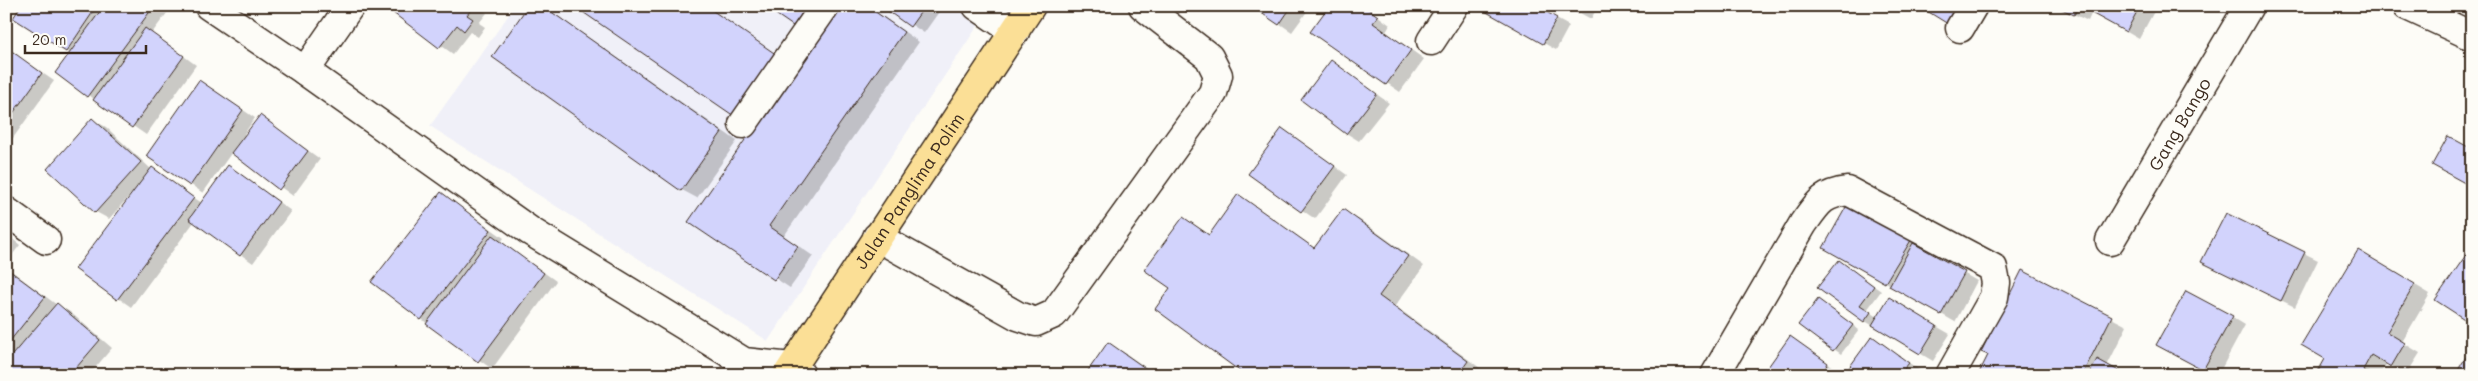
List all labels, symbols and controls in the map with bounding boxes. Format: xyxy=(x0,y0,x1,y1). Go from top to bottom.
scale bar xyxy=(25,22,146,54)
text: 20 m xyxy=(32,29,66,49)
street label: Gang Bango xyxy=(2142,73,2216,175)
street label: Jalan Panglima Polim xyxy=(848,108,969,273)

